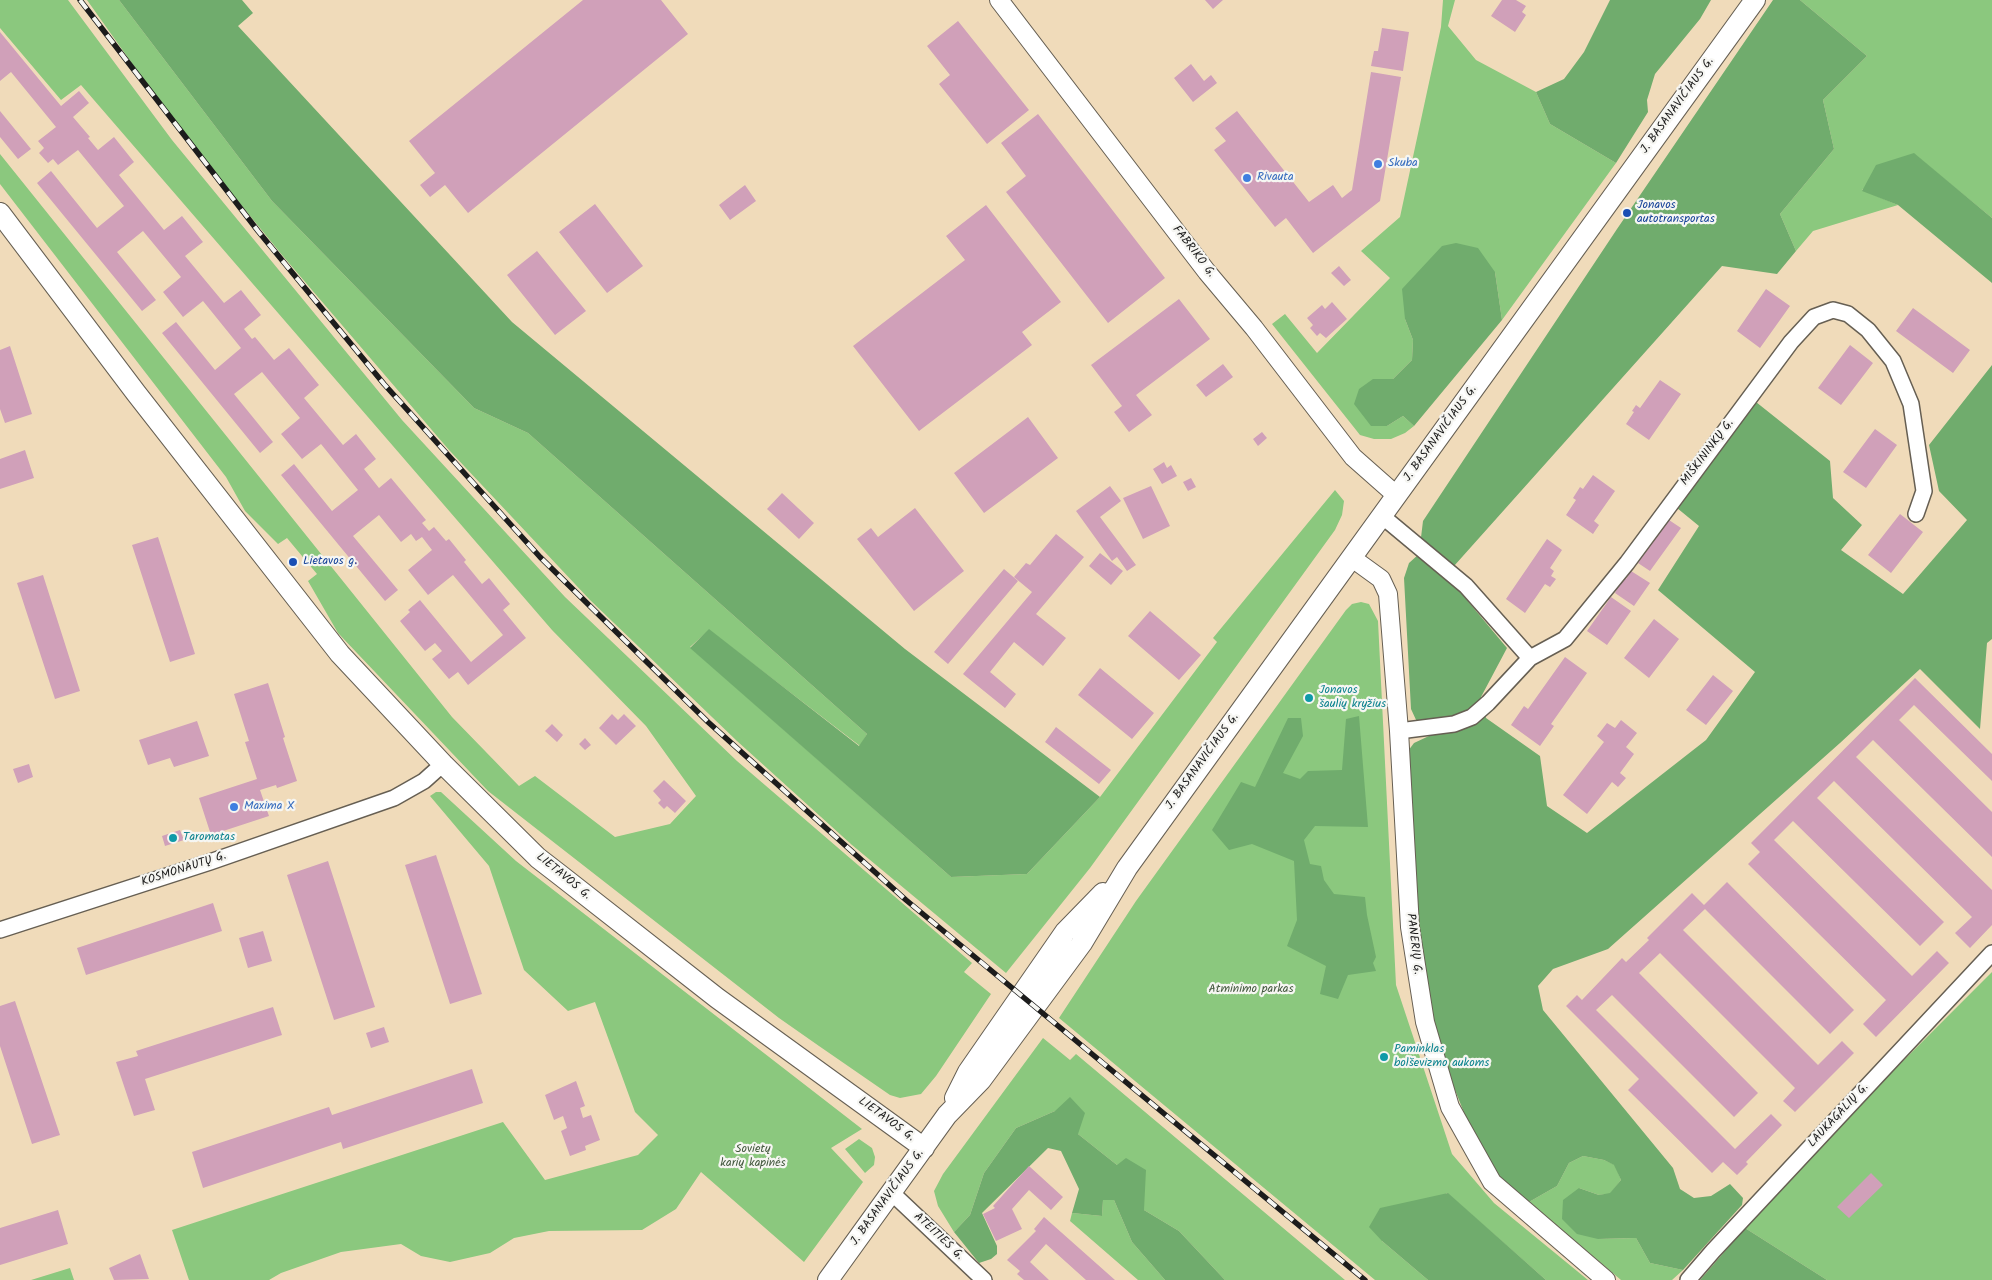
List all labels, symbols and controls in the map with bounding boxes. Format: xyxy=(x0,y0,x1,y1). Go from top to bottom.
street label: J. BASANAVIČIAUS G. xyxy=(1638,55,1718,157)
place label: Skuba xyxy=(1388,157,1418,171)
marker: Skuba xyxy=(1372,158,1384,170)
place label: Rivauta xyxy=(1257,171,1294,185)
marker: Rivauta xyxy=(1241,172,1253,184)
place label: Jonavos autotransportas xyxy=(1637,199,1715,227)
marker: Jonavos autotransportas xyxy=(1621,207,1633,219)
street label: FABRIKO G. xyxy=(1168,223,1218,281)
street label: J. BASANAVIČIAUS G. xyxy=(1401,383,1481,485)
street label: MIŠKININKŲ G. xyxy=(1678,417,1738,489)
place label: Lietavos g. xyxy=(303,555,357,569)
marker: Lietavos g. xyxy=(287,556,299,568)
place label: Jonavos šaulių kryžius xyxy=(1319,684,1386,712)
marker: Jonavos šaulių kryžius xyxy=(1303,692,1315,704)
street label: J. BASANAVIČIAUS G. xyxy=(1163,711,1243,813)
place label: Maxima X xyxy=(244,800,295,814)
marker: Maxima X xyxy=(228,801,240,813)
place label: Taromatas xyxy=(183,831,235,845)
marker: Taromatas xyxy=(167,832,179,844)
street label: KOSMONAUTŲ G. xyxy=(140,849,228,891)
street label: LIETAVOS G. xyxy=(533,851,593,903)
street label: PANERIŲ G. xyxy=(1402,913,1424,975)
park label: Atminimo parkas xyxy=(1208,983,1294,997)
place label: Paminklas bolševizmo aukoms xyxy=(1394,1043,1489,1071)
marker: Paminklas bolševizmo aukoms xyxy=(1378,1051,1390,1063)
street label: LAUKAGALIŲ G. xyxy=(1806,1081,1872,1151)
street label: LIETAVOS G. xyxy=(855,1095,917,1145)
park label: Sovietų karių kapinės xyxy=(720,1143,786,1171)
street label: J. BASANAVIČIAUS G. xyxy=(848,1147,928,1249)
street label: ATEITIES G. xyxy=(910,1210,966,1264)

